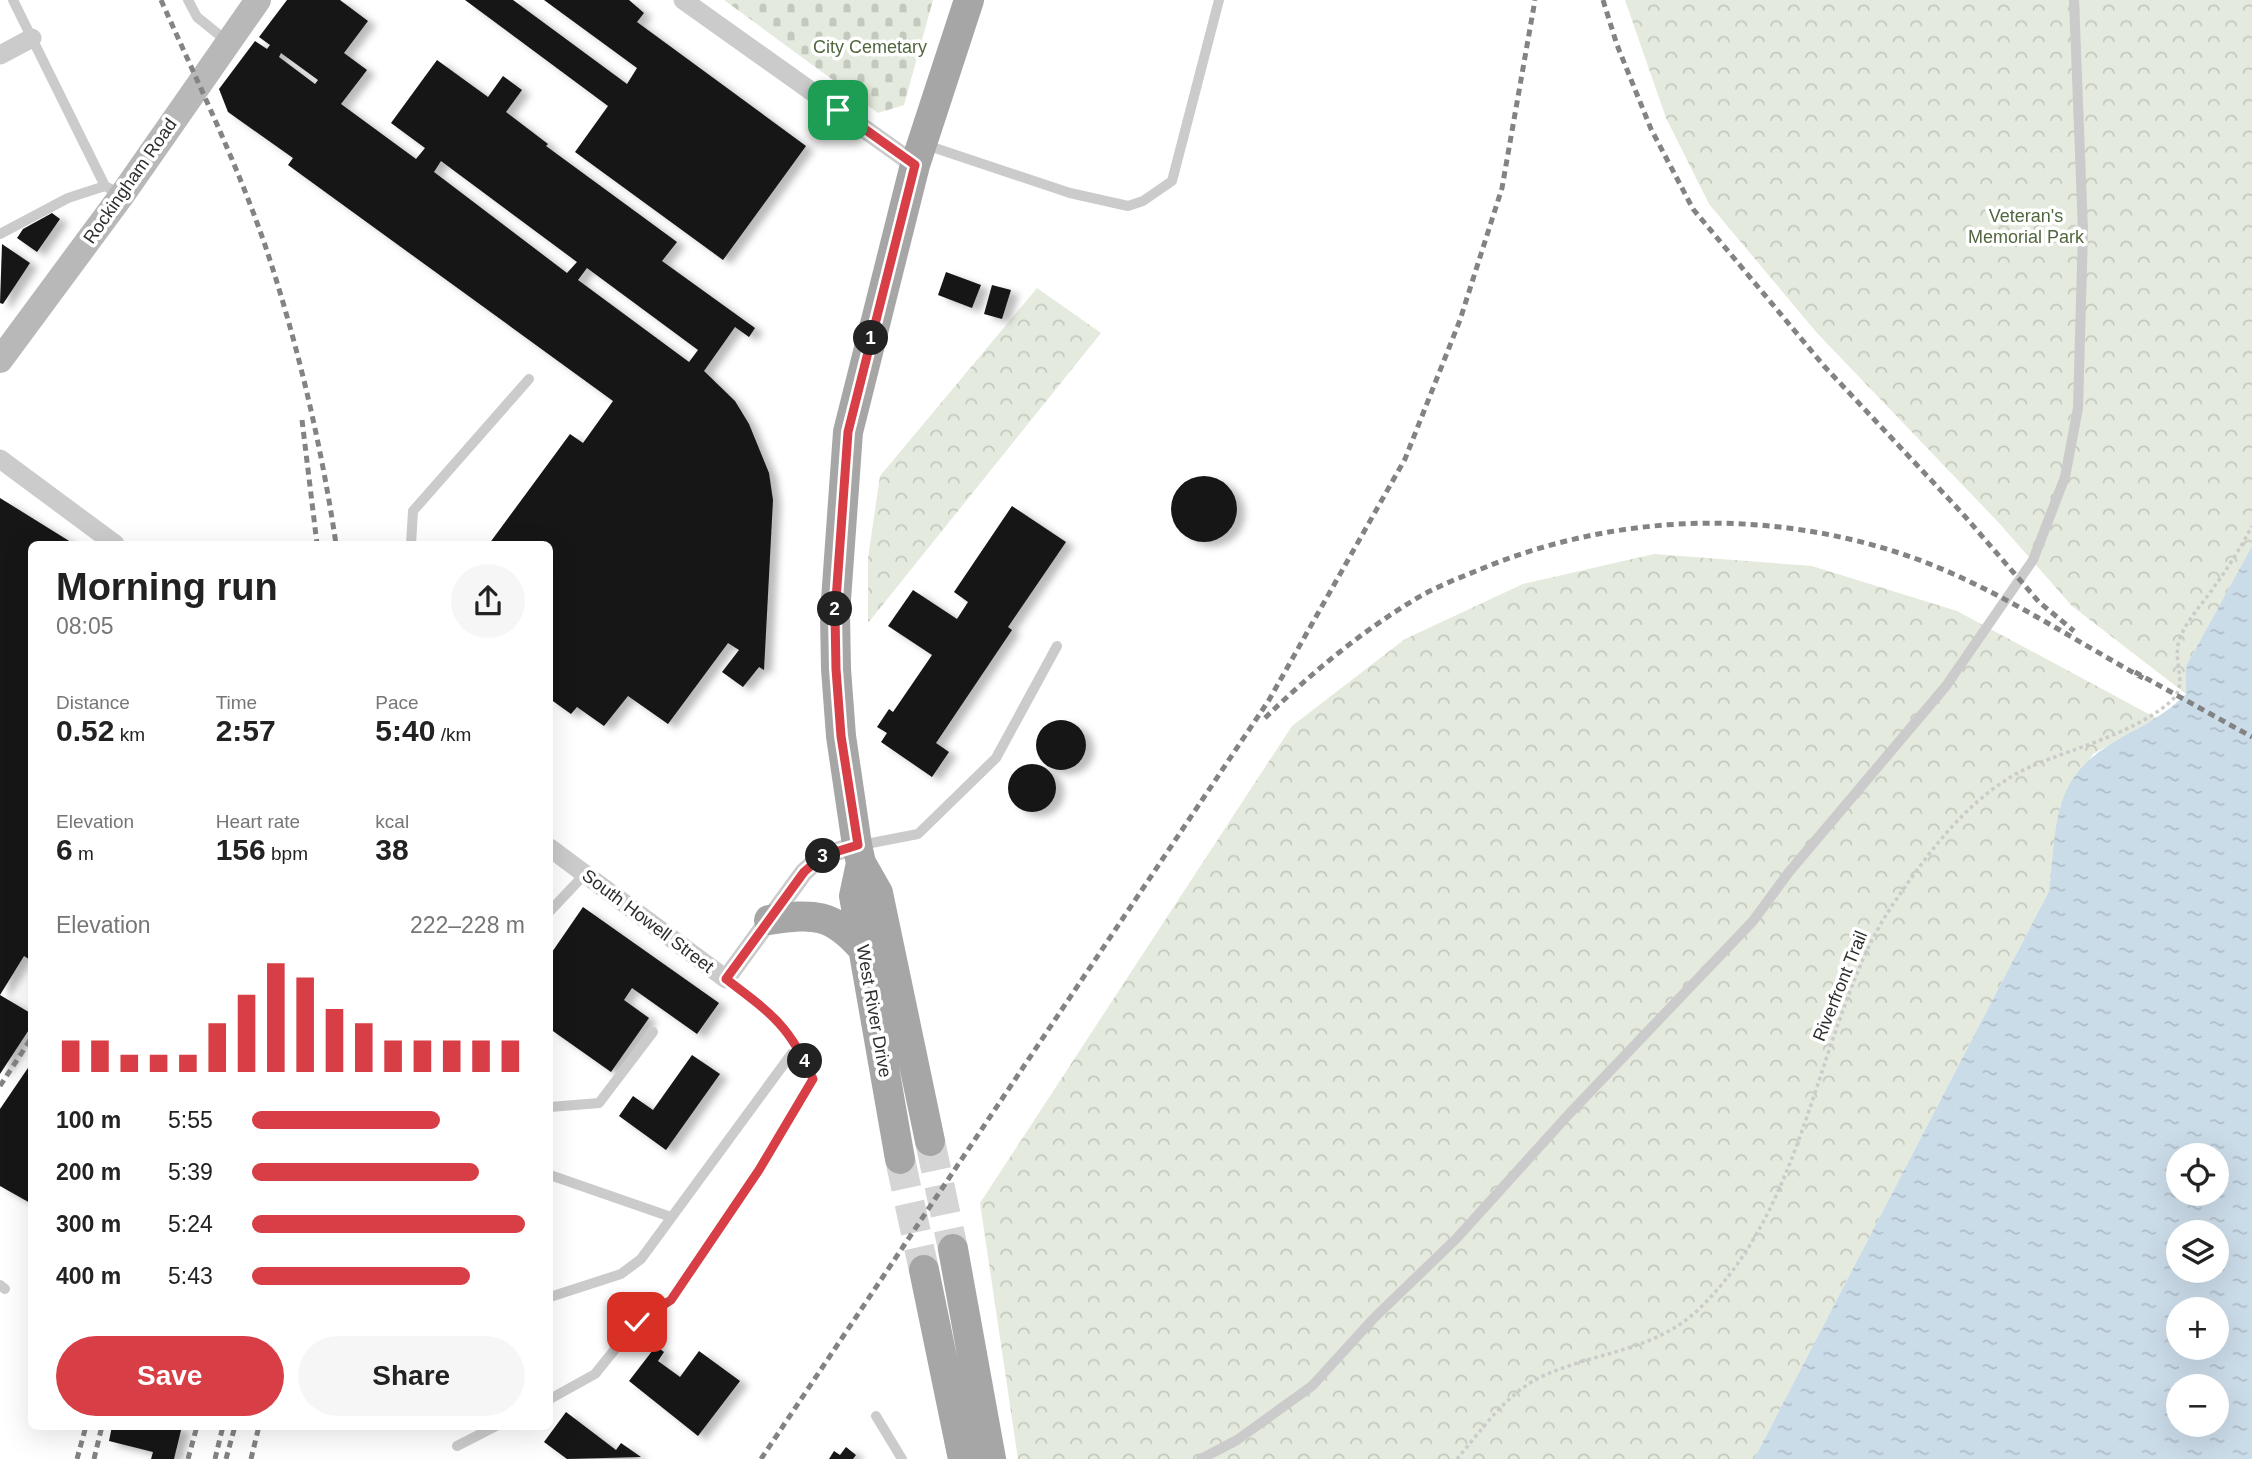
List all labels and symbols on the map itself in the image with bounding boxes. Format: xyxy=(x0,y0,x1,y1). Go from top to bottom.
park label: City Cemetary xyxy=(813,37,927,57)
pin xyxy=(808,80,868,140)
street label: Rockingham Road xyxy=(79,115,181,247)
park label: Veteran's Memorial Park xyxy=(1968,206,2085,247)
pin: 1 xyxy=(854,320,888,356)
pin: 2 xyxy=(818,592,852,626)
pin: 3 xyxy=(806,838,840,874)
street label: South Howell Street xyxy=(578,865,718,977)
street label: Riverfront Trail xyxy=(1809,928,1871,1044)
street label: West River Drive xyxy=(852,943,896,1079)
pin: 4 xyxy=(788,1044,822,1078)
pin xyxy=(607,1292,667,1352)

